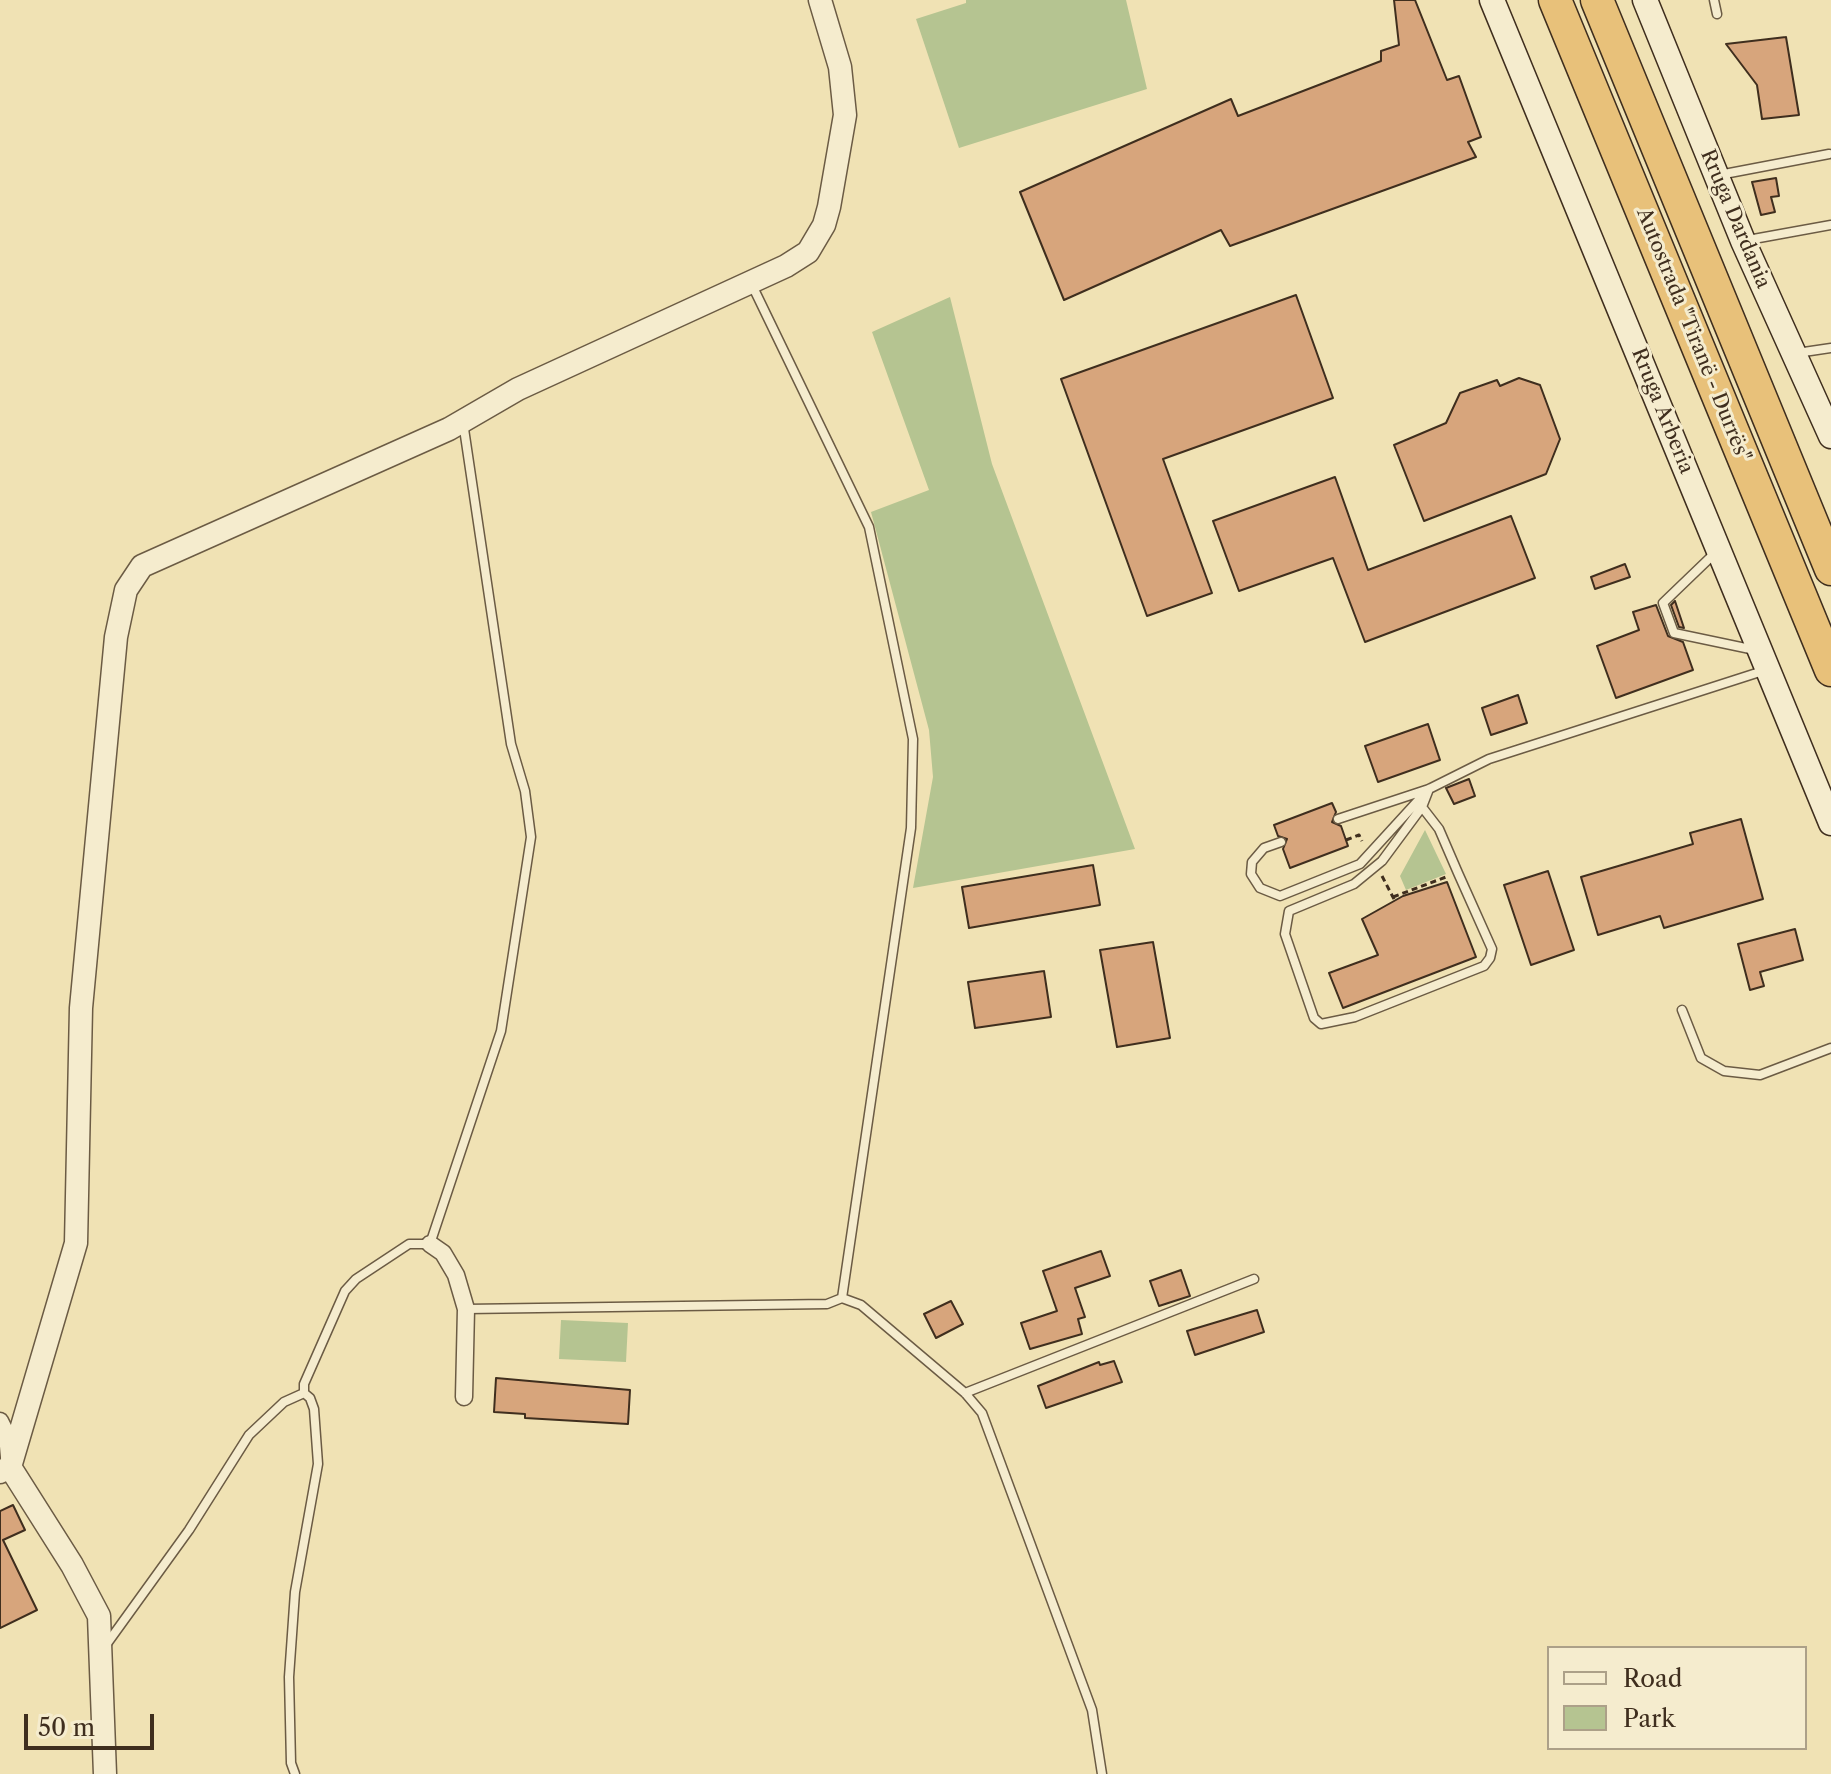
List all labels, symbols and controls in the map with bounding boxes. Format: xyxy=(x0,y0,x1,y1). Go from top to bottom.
street label: Rruga Dardania xyxy=(1695,146,1775,292)
street label: Autostrada "Tiranë - Durrës" xyxy=(1631,205,1755,465)
street label: Rruga Arberia xyxy=(1626,345,1698,477)
legend xyxy=(1547,1646,1807,1750)
text: Road xyxy=(1623,1664,1682,1693)
scale bar xyxy=(28,1698,158,1748)
text: Park xyxy=(1623,1704,1675,1733)
text: 50 m xyxy=(38,1713,95,1742)

